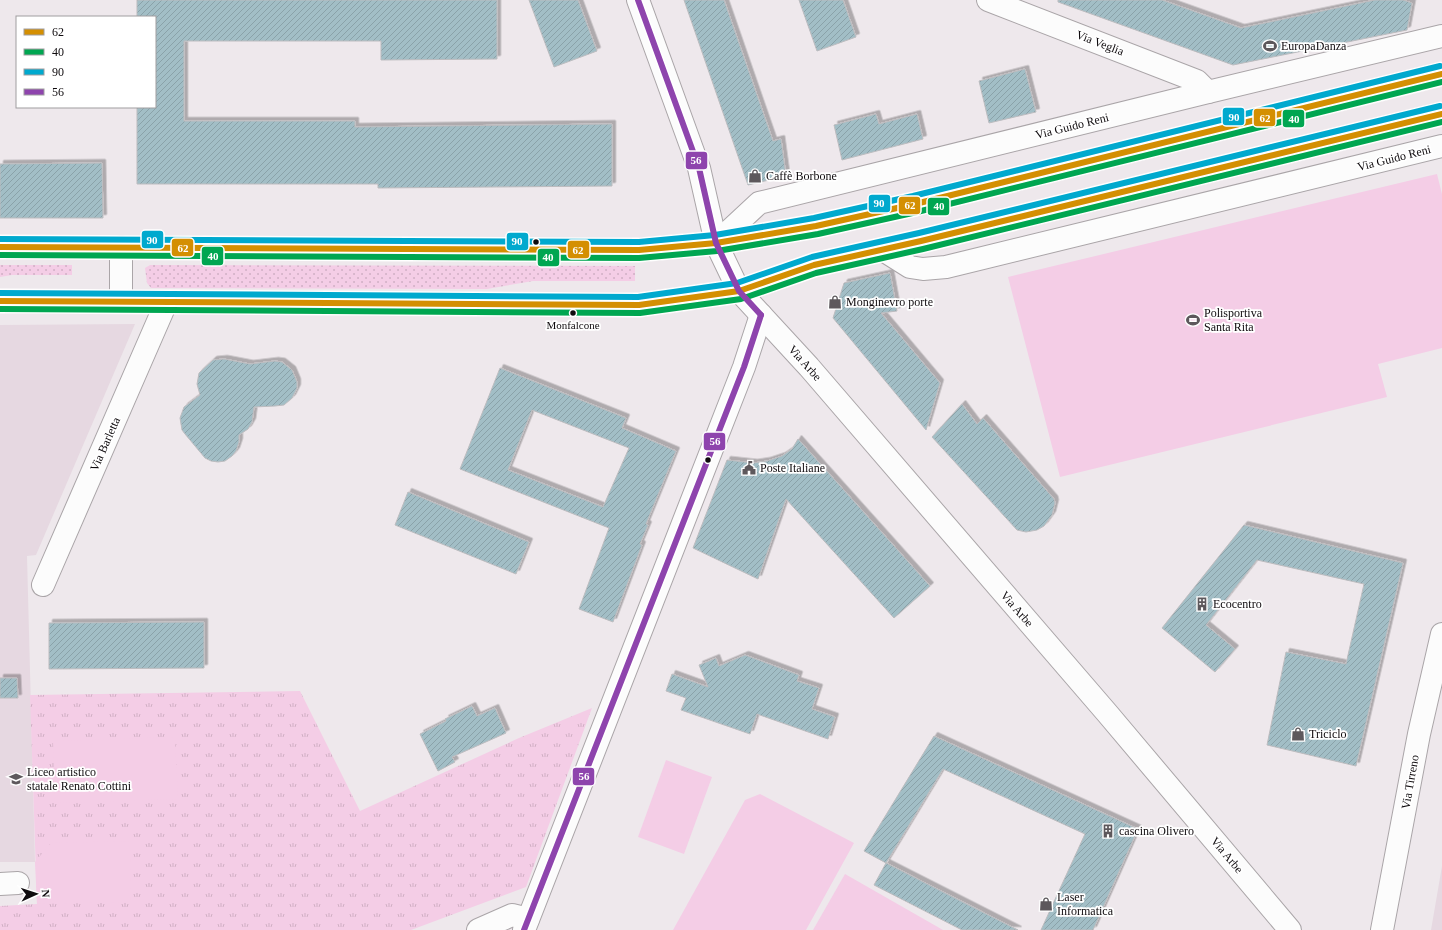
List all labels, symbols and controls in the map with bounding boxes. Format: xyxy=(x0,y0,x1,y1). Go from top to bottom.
legend xyxy=(16,16,156,108)
text: 62 xyxy=(52,25,64,39)
street label: Via Veglia xyxy=(1074,27,1126,59)
sports icon: EuropaDanza xyxy=(1262,38,1278,54)
place label: EuropaDanza xyxy=(1281,39,1347,53)
text: 40 xyxy=(52,45,64,59)
text: 90 xyxy=(52,65,64,79)
text: 56 xyxy=(52,85,64,99)
line badge: 90 xyxy=(1222,107,1245,126)
line badge: 62 xyxy=(1253,108,1276,127)
line badge: 40 xyxy=(1282,109,1305,128)
street label: Via Guido Reni xyxy=(1034,110,1111,142)
text: 90 xyxy=(1229,111,1240,123)
text: 62 xyxy=(1260,112,1271,124)
text: 40 xyxy=(1289,113,1300,125)
street label: Via Guido Reni xyxy=(1356,142,1433,174)
line badge: 56 xyxy=(685,151,708,170)
text: 56 xyxy=(691,154,702,166)
shop icon: Caffè Borbone xyxy=(747,168,763,184)
place label: Caffè Borbone xyxy=(766,169,837,183)
line badge: 90 xyxy=(868,194,891,213)
line badge: 62 xyxy=(898,196,921,215)
text: 90 xyxy=(874,197,885,209)
line badge: 40 xyxy=(927,197,950,216)
text: 62 xyxy=(905,199,916,211)
text: 40 xyxy=(934,200,945,212)
line badge: 90 xyxy=(141,230,164,249)
line badge: 90 xyxy=(506,232,529,251)
text: 90 xyxy=(147,234,158,246)
text: 90 xyxy=(512,235,523,247)
unlabelled marker xyxy=(531,237,541,247)
line badge: 62 xyxy=(171,238,194,257)
line badge: 62 xyxy=(567,240,590,259)
text: 62 xyxy=(178,242,189,254)
text: 62 xyxy=(573,244,584,256)
line badge: 40 xyxy=(201,246,224,266)
line badge: 40 xyxy=(537,248,560,267)
text: 40 xyxy=(208,250,219,262)
text: 40 xyxy=(543,251,554,263)
shop icon: Monginevro porte xyxy=(827,294,843,310)
place label: Monginevro porte xyxy=(846,295,933,309)
place label: Polisportiva Santa Rita xyxy=(1204,306,1263,334)
marker: Monfalcone xyxy=(568,308,578,318)
sports icon: Polisportiva Santa Rita xyxy=(1185,312,1201,328)
place label: Monfalcone xyxy=(546,319,600,331)
street label: Via Arbe xyxy=(785,342,825,384)
street label: Via Barletta xyxy=(87,414,123,473)
line badge: 56 xyxy=(703,432,726,451)
text: 56 xyxy=(710,435,721,447)
unlabelled marker xyxy=(703,455,713,465)
public building icon: Poste Italiane xyxy=(741,460,757,476)
place label: Poste Italiane xyxy=(760,461,825,475)
street label: Via Arbe xyxy=(998,588,1036,630)
building icon: Ecocentro xyxy=(1194,596,1210,612)
place label: Ecocentro xyxy=(1213,597,1262,611)
shop icon: Triciclo xyxy=(1290,726,1306,742)
place label: Triciclo xyxy=(1309,727,1347,741)
street label: Via Tirreno xyxy=(1398,754,1422,810)
place label: Liceo artistico statale Renato Cottini xyxy=(27,765,132,793)
line badge: 56 xyxy=(572,767,595,786)
text: 56 xyxy=(579,770,590,782)
school or university icon: Liceo artistico statale Renato Cottini xyxy=(8,771,24,787)
building icon: cascina Olivero xyxy=(1100,823,1116,839)
place label: cascina Olivero xyxy=(1119,824,1194,838)
street label: Via Arbe xyxy=(1208,834,1246,876)
north arrow xyxy=(16,874,56,914)
text: N xyxy=(40,889,52,898)
place label: Laser Informatica xyxy=(1057,890,1114,918)
shop icon: Laser Informatica xyxy=(1038,896,1054,912)

